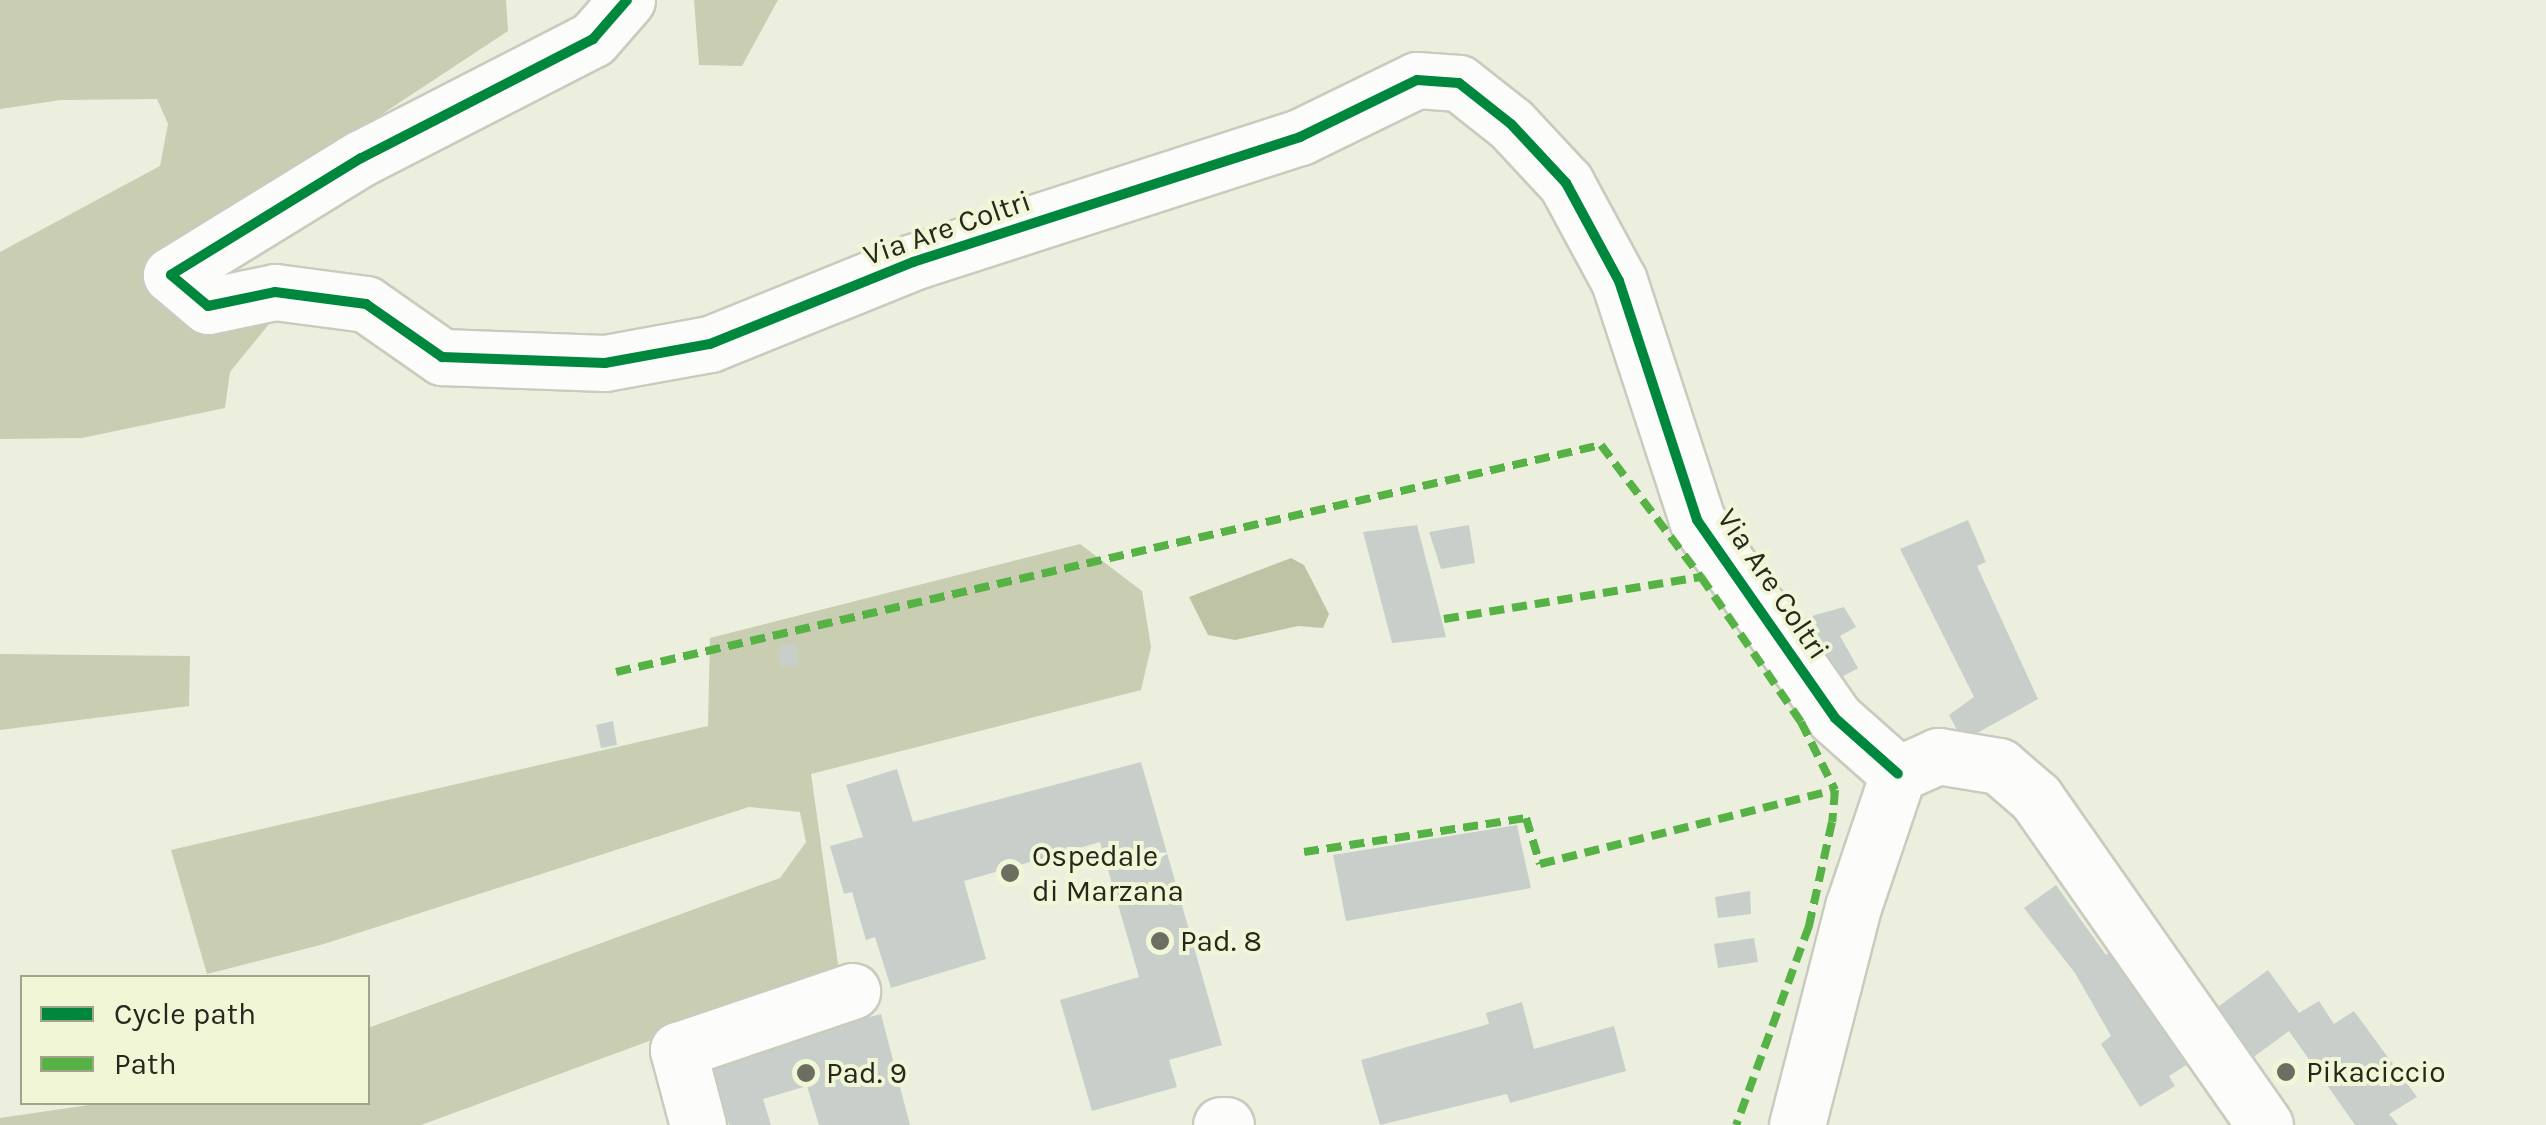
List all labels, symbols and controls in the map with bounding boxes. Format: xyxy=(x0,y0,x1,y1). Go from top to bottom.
street label: Via Are Coltri xyxy=(859,183,1035,273)
street label: Via Are Coltri xyxy=(1709,502,1837,666)
place label: Ospedale di Marzana xyxy=(1032,838,1184,908)
marker: Ospedale di Marzana xyxy=(997,860,1023,886)
place label: Pad. 8 xyxy=(1180,923,1262,959)
marker: Pad. 8 xyxy=(1149,930,1171,952)
legend xyxy=(20,975,370,1105)
text: Cycle path xyxy=(114,996,256,1032)
text: Path xyxy=(114,1046,177,1082)
place label: Pikaciccio xyxy=(2306,1054,2446,1090)
place label: Pad. 9 xyxy=(826,1055,907,1091)
marker: Pikaciccio xyxy=(2275,1061,2297,1083)
marker: Pad. 9 xyxy=(795,1062,817,1084)

